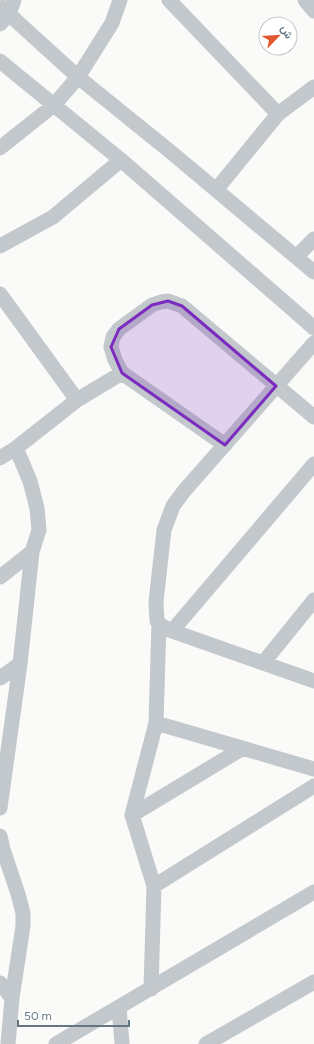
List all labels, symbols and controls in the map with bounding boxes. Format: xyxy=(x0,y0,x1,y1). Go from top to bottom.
north arrow xyxy=(258,16,298,56)
text: ش xyxy=(278,23,295,41)
scale bar xyxy=(18,1002,129,1028)
text: 50 m xyxy=(24,1009,52,1023)

